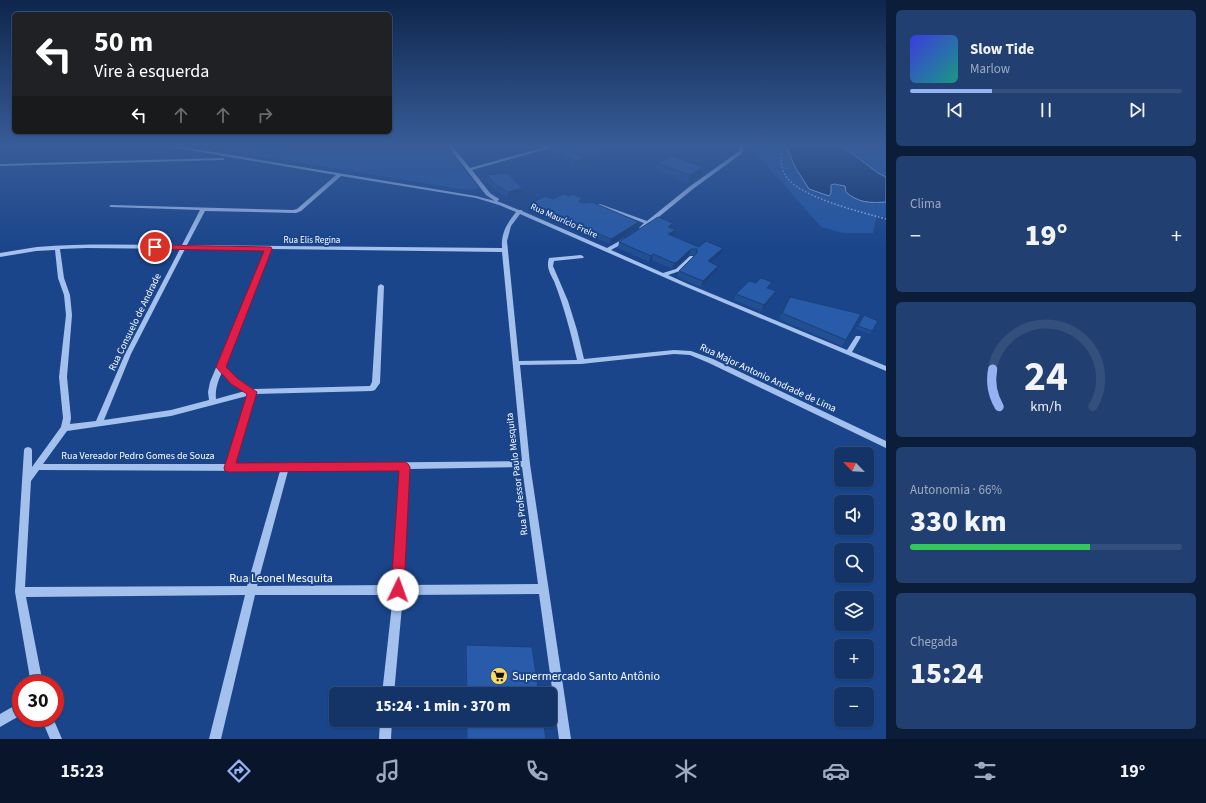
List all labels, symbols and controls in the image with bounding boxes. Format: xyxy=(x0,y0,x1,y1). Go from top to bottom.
text: 50 m xyxy=(94,22,153,62)
icon: left xyxy=(28,28,80,80)
text: Slow Tide xyxy=(970,39,1034,60)
text: Vire à esquerda xyxy=(94,59,209,84)
text: Marlow xyxy=(970,60,1010,78)
icon: previous xyxy=(944,99,966,121)
icon: pause xyxy=(1035,99,1057,121)
icon: next xyxy=(1126,99,1148,121)
icon: left xyxy=(128,104,150,126)
icon: ahead xyxy=(170,104,192,126)
icon: ahead xyxy=(212,104,234,126)
icon: right xyxy=(254,104,276,126)
text: Clima xyxy=(910,195,941,213)
street label: Rua Maurício Freire xyxy=(528,200,600,242)
text: 19° xyxy=(1024,214,1068,257)
text: − xyxy=(910,220,921,252)
text: + xyxy=(1171,220,1182,252)
pin xyxy=(138,230,172,264)
street label: Rua Elis Regina xyxy=(284,234,340,247)
icon: arrive xyxy=(144,236,166,258)
street label: Rua Consuelo de Andrade xyxy=(105,271,165,373)
street label: Rua Major Antonio Andrade de Lima xyxy=(697,340,839,416)
text: 24 xyxy=(1024,347,1068,407)
text: km/h xyxy=(1030,396,1062,417)
street label: Rua Professor Paulo Mesquita xyxy=(503,412,531,536)
north arrow xyxy=(834,447,874,487)
map controls xyxy=(834,447,874,727)
street label: Rua Vereador Pedro Gomes de Souza xyxy=(61,449,215,463)
text: Autonomia · 66% xyxy=(910,481,1002,499)
button: sound xyxy=(834,495,874,535)
text: 330 km xyxy=(910,500,1007,543)
button: search xyxy=(834,543,874,583)
position arrow xyxy=(377,569,419,611)
street label: Rua Leonel Mesquita xyxy=(229,570,333,587)
button: layers xyxy=(834,591,874,631)
text: Chegada xyxy=(910,633,957,651)
button: + xyxy=(834,639,874,679)
text: 15:24 xyxy=(910,652,983,695)
supermarket icon: Supermercado Santo Antônio xyxy=(489,666,509,686)
place label: Supermercado Santo Antônio xyxy=(512,668,660,685)
speed limit sign: 30 xyxy=(12,675,64,727)
button: − xyxy=(834,687,874,727)
text: 15:24 · 1 min · 370 m xyxy=(376,696,510,717)
icon: directions xyxy=(225,757,253,785)
icon: music xyxy=(374,757,402,785)
icon: phone xyxy=(523,757,551,785)
icon: climate xyxy=(672,757,700,785)
icon: car xyxy=(822,757,850,785)
icon: filters xyxy=(971,757,999,785)
text: 15:23 xyxy=(61,759,104,784)
text: 19° xyxy=(1120,759,1145,784)

